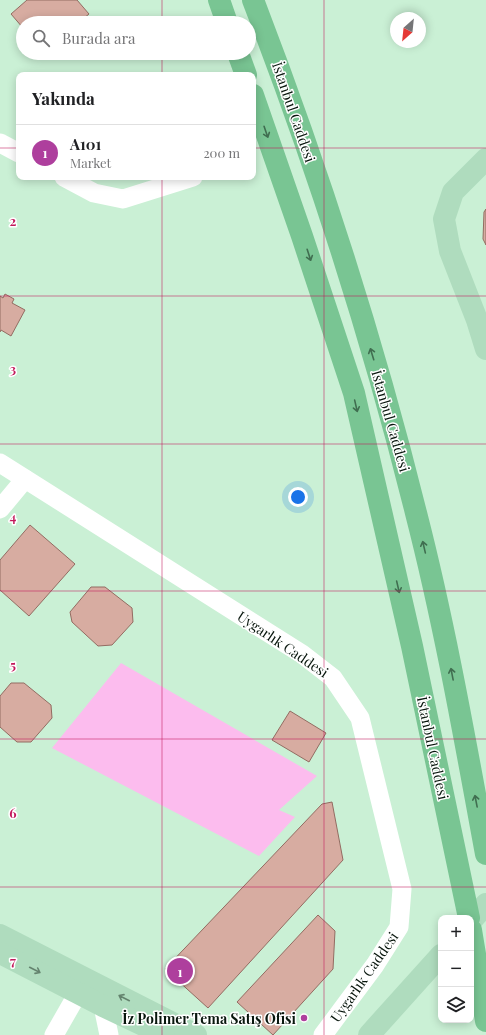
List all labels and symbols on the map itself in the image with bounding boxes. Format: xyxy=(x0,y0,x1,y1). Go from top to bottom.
north arrow xyxy=(390,12,426,48)
street label: İstanbul Caddesi xyxy=(268,59,320,165)
one-way arrow xyxy=(263,126,270,139)
text: 2 xyxy=(10,212,17,229)
one-way arrow xyxy=(305,249,313,261)
one-way arrow xyxy=(368,347,375,360)
text: 3 xyxy=(10,360,16,377)
street label: İstanbul Caddesi xyxy=(367,368,415,474)
one-way arrow xyxy=(353,399,361,412)
your location xyxy=(288,487,308,507)
text: 4 xyxy=(10,508,17,525)
one-way arrow xyxy=(420,541,428,554)
one-way arrow xyxy=(395,580,403,593)
street label: Uygarlık Caddesi xyxy=(234,606,332,682)
text: 5 xyxy=(10,656,16,673)
one-way arrow xyxy=(448,668,456,681)
street label: İstanbul Caddesi xyxy=(413,695,453,801)
one-way arrow xyxy=(472,795,480,808)
text: 6 xyxy=(9,804,17,821)
street label: Uygarlık Caddesi xyxy=(326,928,402,1026)
text: 7 xyxy=(10,952,16,969)
pin: 1 xyxy=(167,956,193,986)
one-way arrow xyxy=(28,967,40,975)
one-way arrow xyxy=(118,994,130,1001)
place label: İz Polimer Tema Satış Ofisi xyxy=(122,1009,297,1028)
marker: İz Polimer Tema Satış Ofisi xyxy=(299,1013,309,1023)

